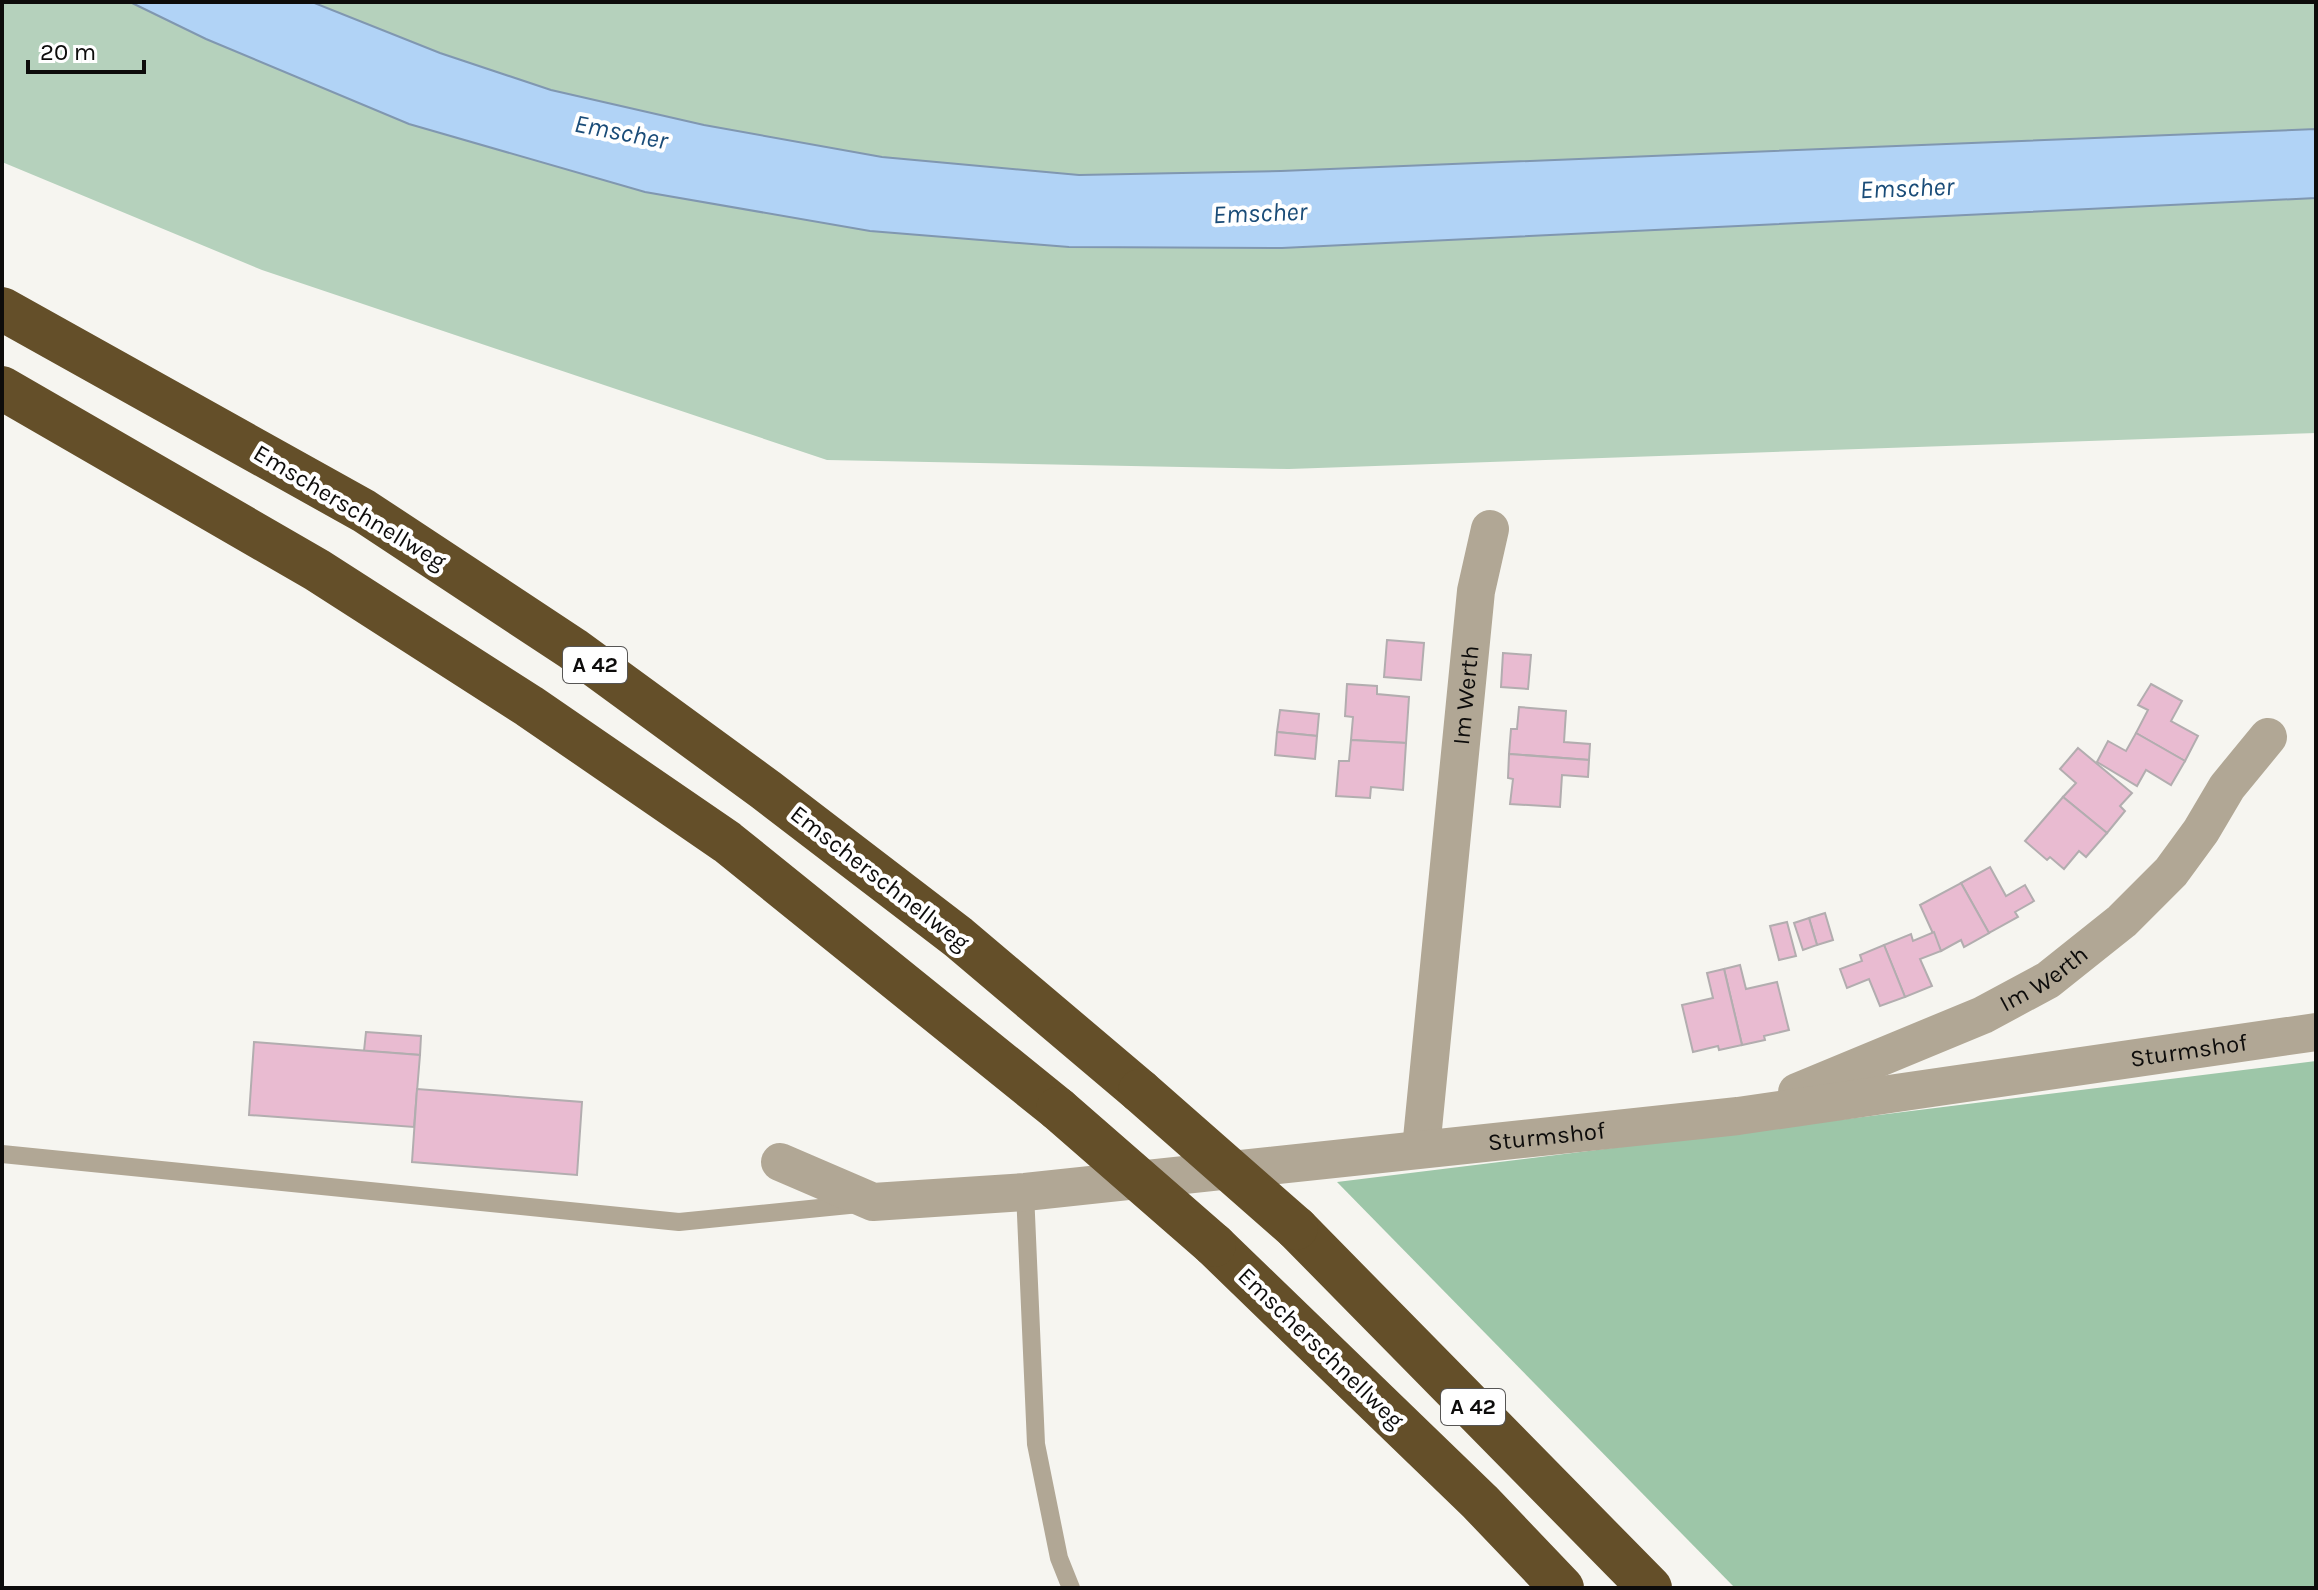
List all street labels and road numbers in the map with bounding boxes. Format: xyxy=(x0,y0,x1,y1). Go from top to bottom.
street label: Emscherschnellweg xyxy=(249,438,452,576)
street label: Im Werth xyxy=(1447,644,1485,746)
road number: A 42 xyxy=(563,647,627,683)
street label: Emscherschnellweg xyxy=(785,799,975,957)
street label: Im Werth xyxy=(1995,940,2093,1018)
street label: Sturmshof xyxy=(2128,1028,2250,1073)
street label: Sturmshof xyxy=(1486,1116,1607,1157)
street label: Emscherschnellweg xyxy=(1232,1262,1410,1435)
road number: A 42 xyxy=(1441,1389,1505,1425)

